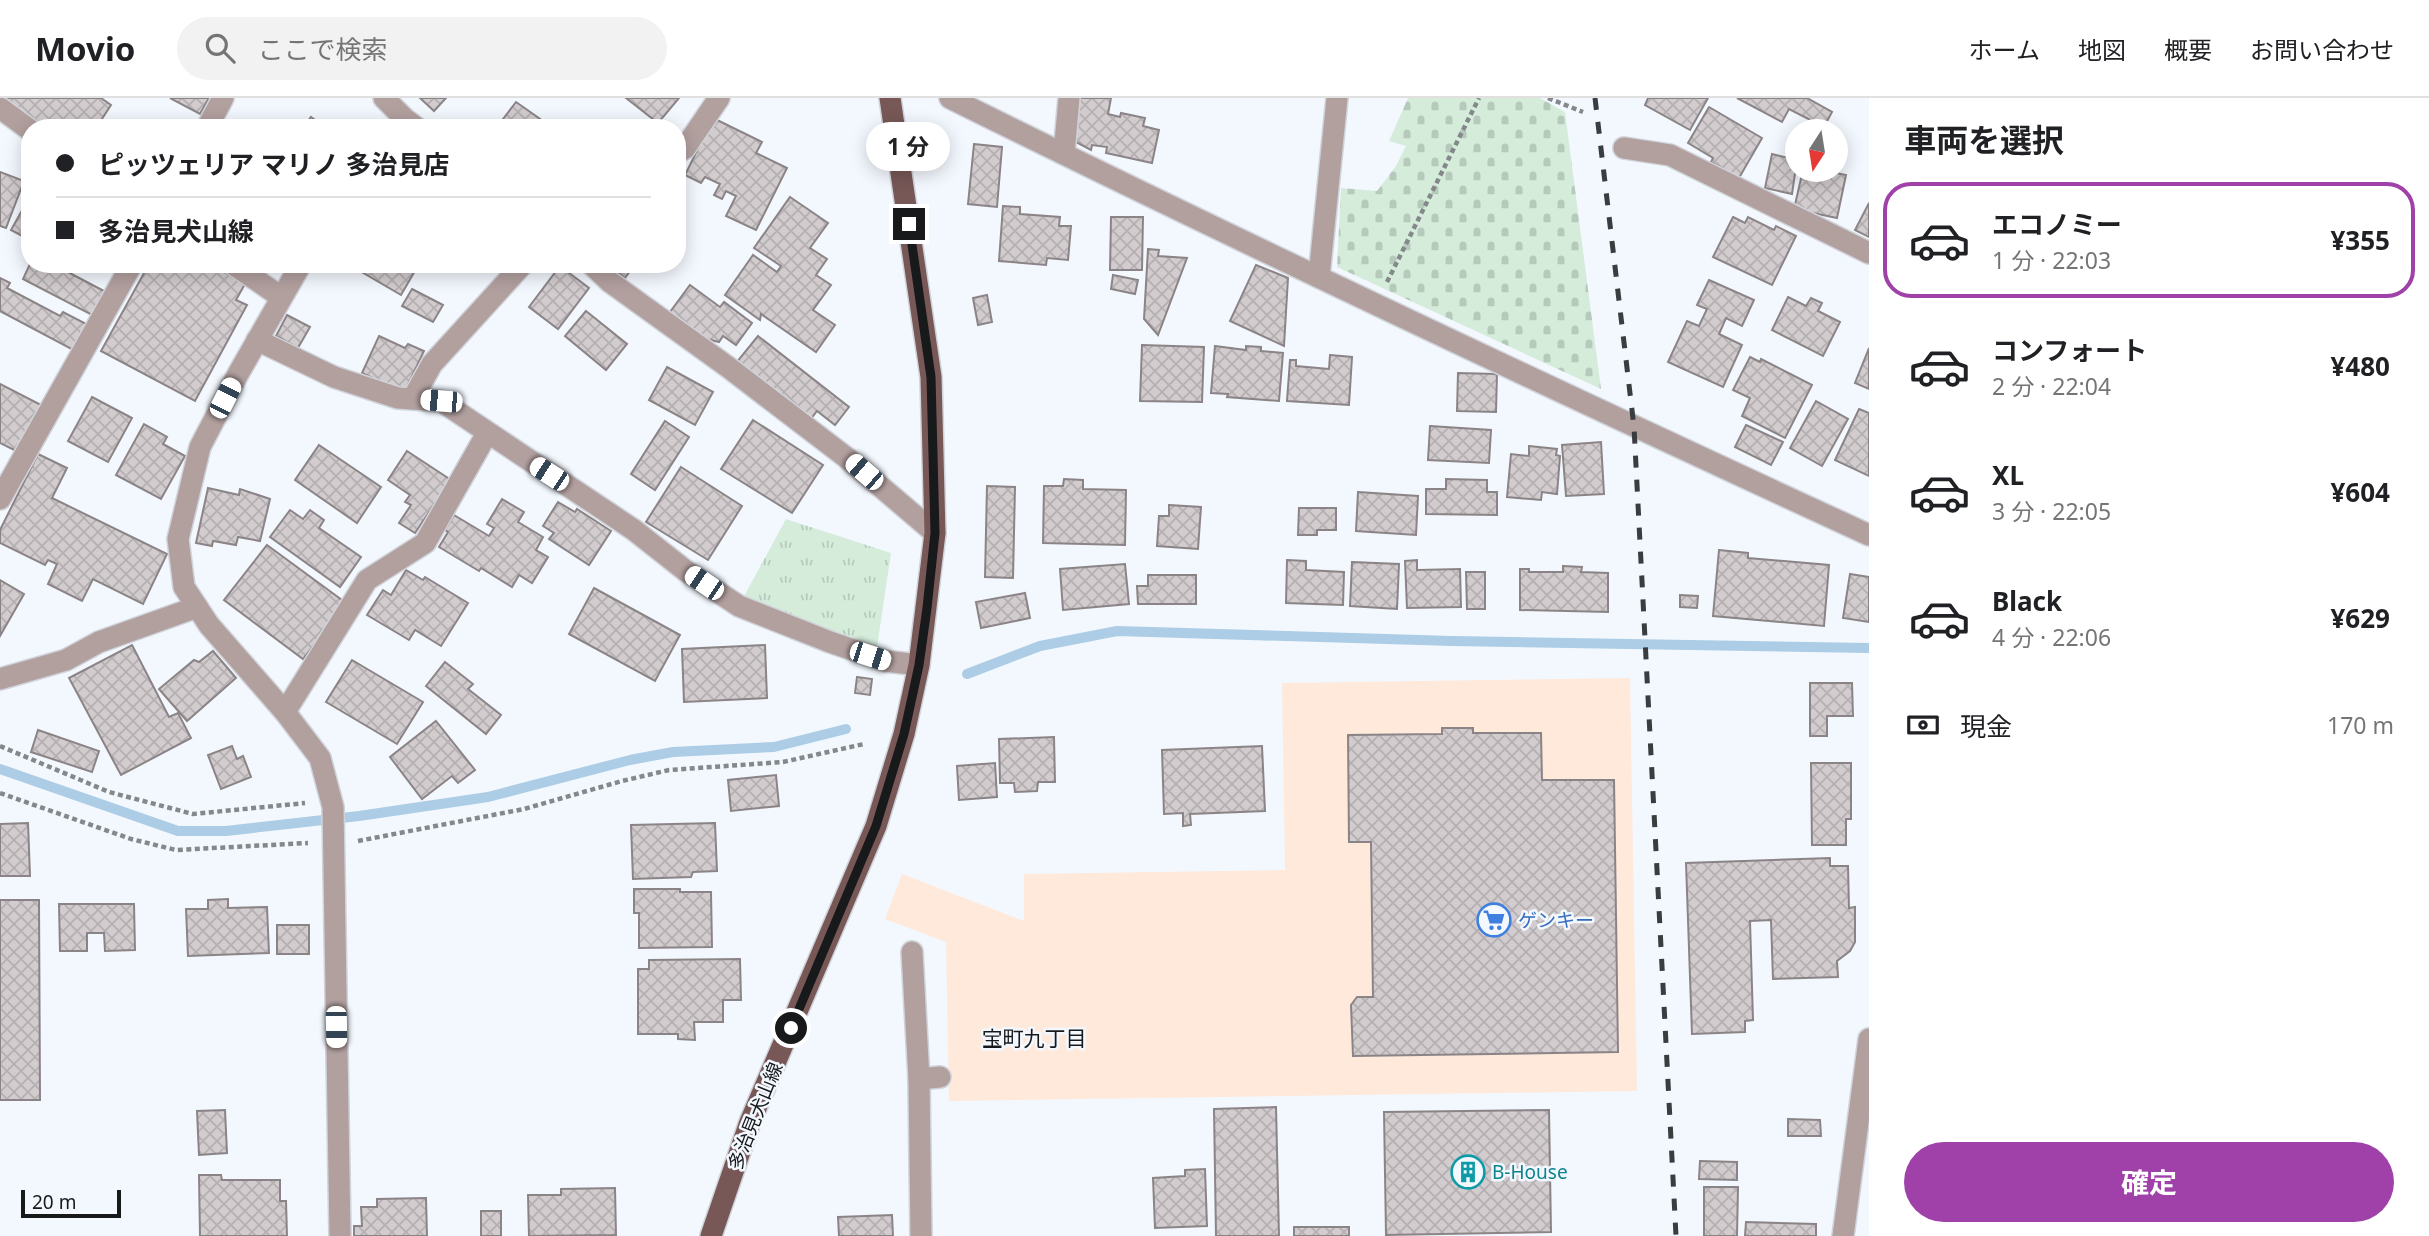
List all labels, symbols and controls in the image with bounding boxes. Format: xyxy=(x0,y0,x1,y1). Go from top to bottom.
search box xyxy=(177,17,667,80)
text: Movio xyxy=(35,26,135,71)
icon: search xyxy=(201,29,239,67)
text: ここで検索 xyxy=(257,31,387,67)
text: ホーム xyxy=(1969,33,2040,66)
text: 地図 xyxy=(2078,33,2126,66)
text: 概要 xyxy=(2164,33,2212,66)
text: お問い合わせ xyxy=(2250,33,2394,66)
text: 車両を選択 xyxy=(1904,118,2064,161)
north arrow xyxy=(1785,119,1848,182)
map controls xyxy=(1785,119,1848,182)
callout: 1 分 xyxy=(867,122,951,172)
text: 1 分 xyxy=(887,130,929,162)
text: ピッツェリア マリノ 多治見店 xyxy=(98,146,450,182)
text: エコノミー xyxy=(1992,206,2122,242)
route end xyxy=(893,208,925,240)
icon: car xyxy=(1908,209,1971,272)
text: 多治見犬山線 xyxy=(98,213,254,249)
text: ¥355 xyxy=(2331,222,2390,258)
text: 1 分 · 22:03 xyxy=(1992,244,2111,276)
text: コンフォート xyxy=(1992,332,2147,368)
icon: car xyxy=(1908,335,1971,398)
text: ¥480 xyxy=(2331,348,2390,384)
text: 2 分 · 22:04 xyxy=(1992,370,2111,402)
car xyxy=(207,375,244,421)
car xyxy=(420,389,463,413)
car xyxy=(842,450,887,494)
car xyxy=(526,454,573,494)
text: XL xyxy=(1992,457,2024,493)
icon: car xyxy=(1908,461,1971,524)
text: ¥604 xyxy=(2331,474,2390,510)
text: 3 分 · 22:05 xyxy=(1992,495,2111,527)
car xyxy=(681,563,728,603)
text: Black xyxy=(1992,583,2062,619)
icon: car xyxy=(1908,587,1971,650)
text: ¥629 xyxy=(2331,600,2390,636)
text: 4 分 · 22:06 xyxy=(1992,621,2111,653)
car xyxy=(847,640,894,672)
icon: cash xyxy=(1904,706,1942,744)
text: 現金 xyxy=(1960,708,2012,744)
text: 170 m xyxy=(2327,709,2394,741)
supermarket icon: ゲンキー xyxy=(1475,901,1513,939)
place label: ゲンキー xyxy=(1518,907,1594,933)
car xyxy=(326,1006,347,1048)
route start xyxy=(775,1012,807,1044)
district label: 宝町九丁目 xyxy=(982,1024,1087,1052)
street label: 多治見犬山線 xyxy=(722,1058,788,1174)
button: 確定 xyxy=(1904,1142,2394,1222)
building icon: B-House xyxy=(1449,1153,1487,1191)
place label: B-House xyxy=(1492,1159,1568,1185)
scale bar xyxy=(21,1187,121,1219)
text: 20 m xyxy=(32,1189,76,1215)

